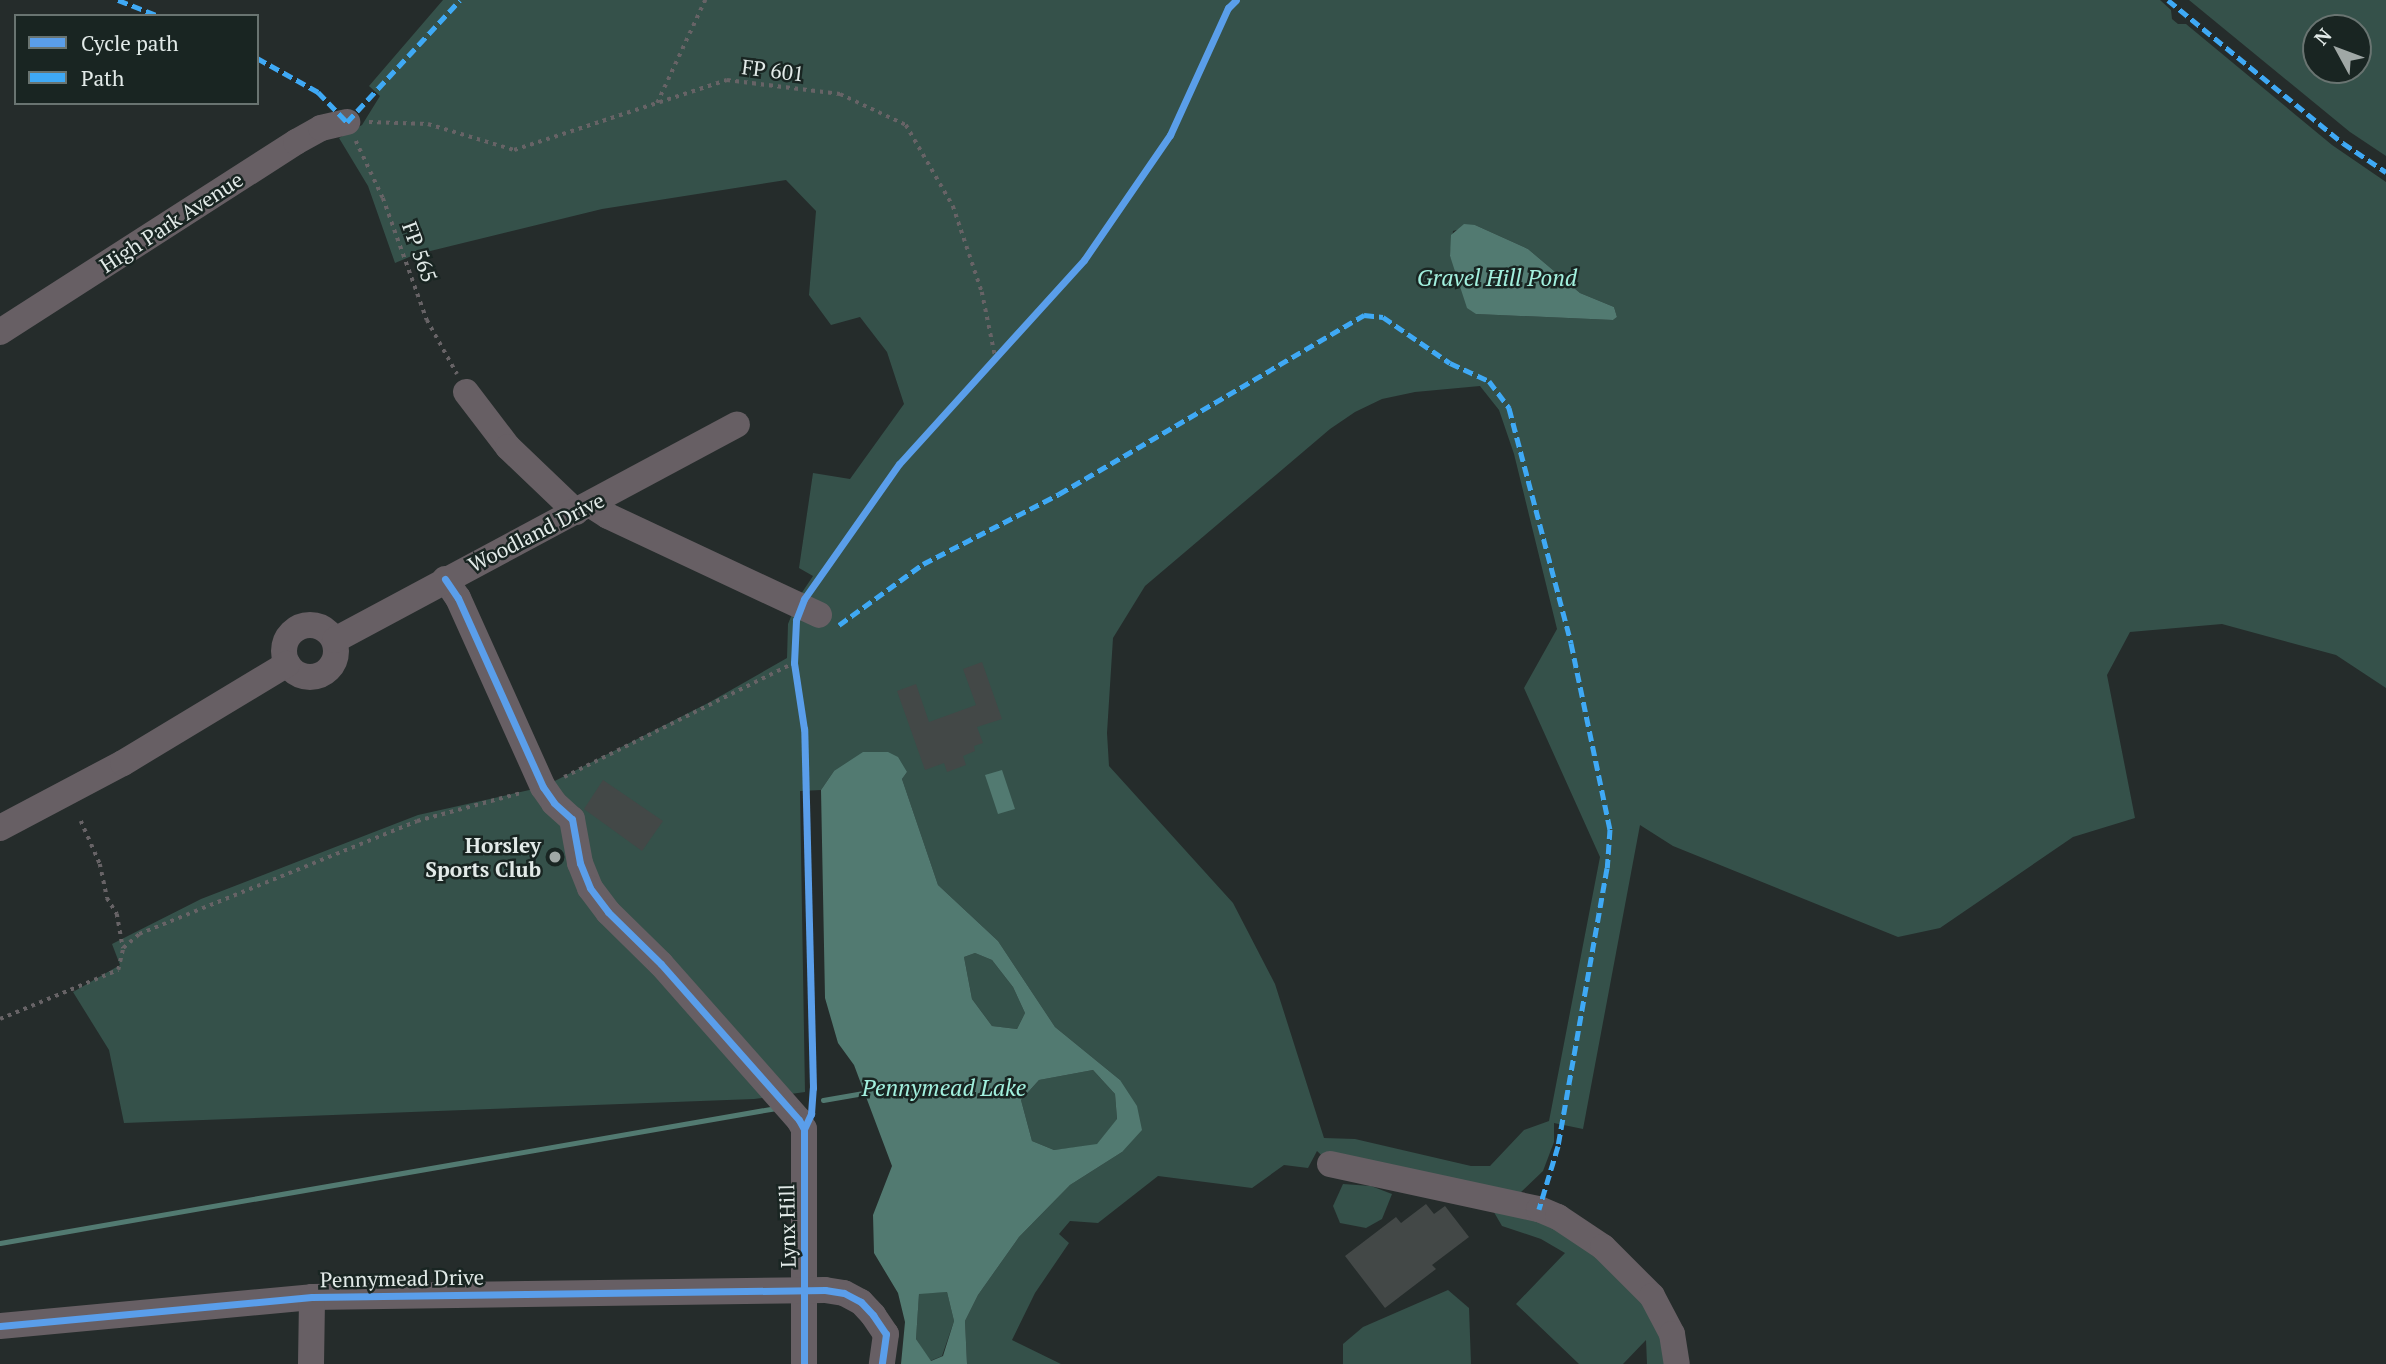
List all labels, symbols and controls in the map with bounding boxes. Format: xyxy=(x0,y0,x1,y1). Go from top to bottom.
legend xyxy=(14,14,259,105)
north arrow xyxy=(2302,14,2372,84)
text: N xyxy=(2308,23,2336,50)
text: Cycle path xyxy=(81,29,179,57)
street label: FP 601 xyxy=(740,54,806,86)
text: Path xyxy=(81,64,124,92)
street label: High Park Avenue xyxy=(95,166,247,278)
street label: FP 565 xyxy=(397,218,443,286)
water label: Gravel Hill Pond xyxy=(1417,264,1577,292)
street label: Woodland Drive xyxy=(464,487,608,577)
place label: Horsley Sports Club xyxy=(425,832,541,882)
marker: Horsley Sports Club xyxy=(547,849,563,865)
water label: Pennymead Lake xyxy=(862,1074,1026,1102)
street label: Lynx Hill xyxy=(774,1184,800,1268)
street label: Pennymead Drive xyxy=(320,1264,484,1292)

